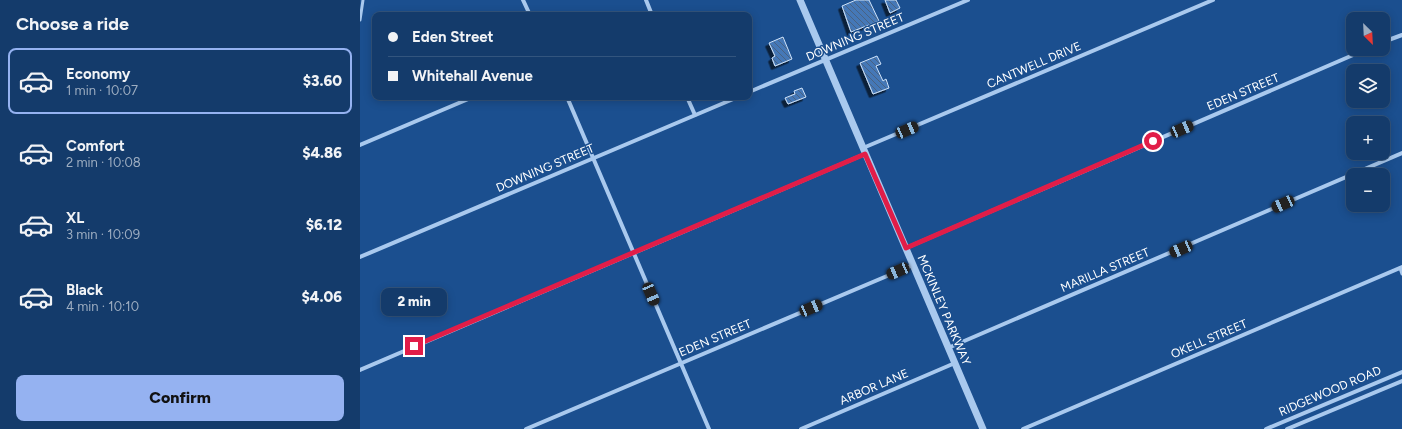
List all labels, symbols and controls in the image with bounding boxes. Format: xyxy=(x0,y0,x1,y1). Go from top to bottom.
street label: DOWNING STREET xyxy=(804,10,907,64)
north arrow xyxy=(1346,12,1390,56)
map controls xyxy=(1346,12,1390,212)
text: Choose a ride xyxy=(16,13,129,35)
text: Eden Street xyxy=(412,28,494,46)
street label: CANTWELL DRIVE xyxy=(985,39,1083,91)
icon: car xyxy=(18,63,54,99)
button: layers xyxy=(1346,64,1390,108)
text: Economy xyxy=(66,65,131,83)
text: Whitehall Avenue xyxy=(412,67,533,85)
street label: EDEN STREET xyxy=(1205,70,1282,113)
text: $3.60 xyxy=(303,72,342,90)
text: 1 min · 10:07 xyxy=(66,83,138,98)
button: + xyxy=(1346,116,1390,160)
car xyxy=(1169,119,1195,139)
car xyxy=(894,120,920,140)
route start xyxy=(1144,132,1162,150)
icon: car xyxy=(18,135,54,171)
text: Comfort xyxy=(66,137,125,155)
street label: DOWNING STREET xyxy=(494,141,597,195)
text: $4.86 xyxy=(302,144,342,162)
text: 2 min · 10:08 xyxy=(66,155,141,170)
button: − xyxy=(1346,168,1390,212)
car xyxy=(1270,194,1296,214)
icon: car xyxy=(18,207,54,243)
text: XL xyxy=(66,209,84,227)
text: $6.12 xyxy=(306,216,342,234)
text: 3 min · 10:09 xyxy=(66,227,140,242)
car xyxy=(1168,239,1194,259)
street label: MARILLA STREET xyxy=(1059,245,1152,295)
street label: MCKINLEY PARKWAY xyxy=(914,253,974,368)
car xyxy=(885,261,911,281)
icon: car xyxy=(18,279,54,315)
text: Black xyxy=(66,281,103,299)
car xyxy=(641,281,661,307)
text: $4.06 xyxy=(302,288,342,306)
callout: 2 min xyxy=(381,288,447,316)
text: 2 min xyxy=(397,294,431,309)
car xyxy=(798,298,824,318)
text: 4 min · 10:10 xyxy=(66,299,139,314)
street label: EDEN STREET xyxy=(677,316,754,359)
street label: OKELL STREET xyxy=(1169,316,1250,361)
route end xyxy=(405,337,423,355)
street label: RIDGEWOOD ROAD xyxy=(1277,363,1383,419)
street label: ARBOR LANE xyxy=(837,366,911,408)
button: Confirm xyxy=(16,375,344,421)

